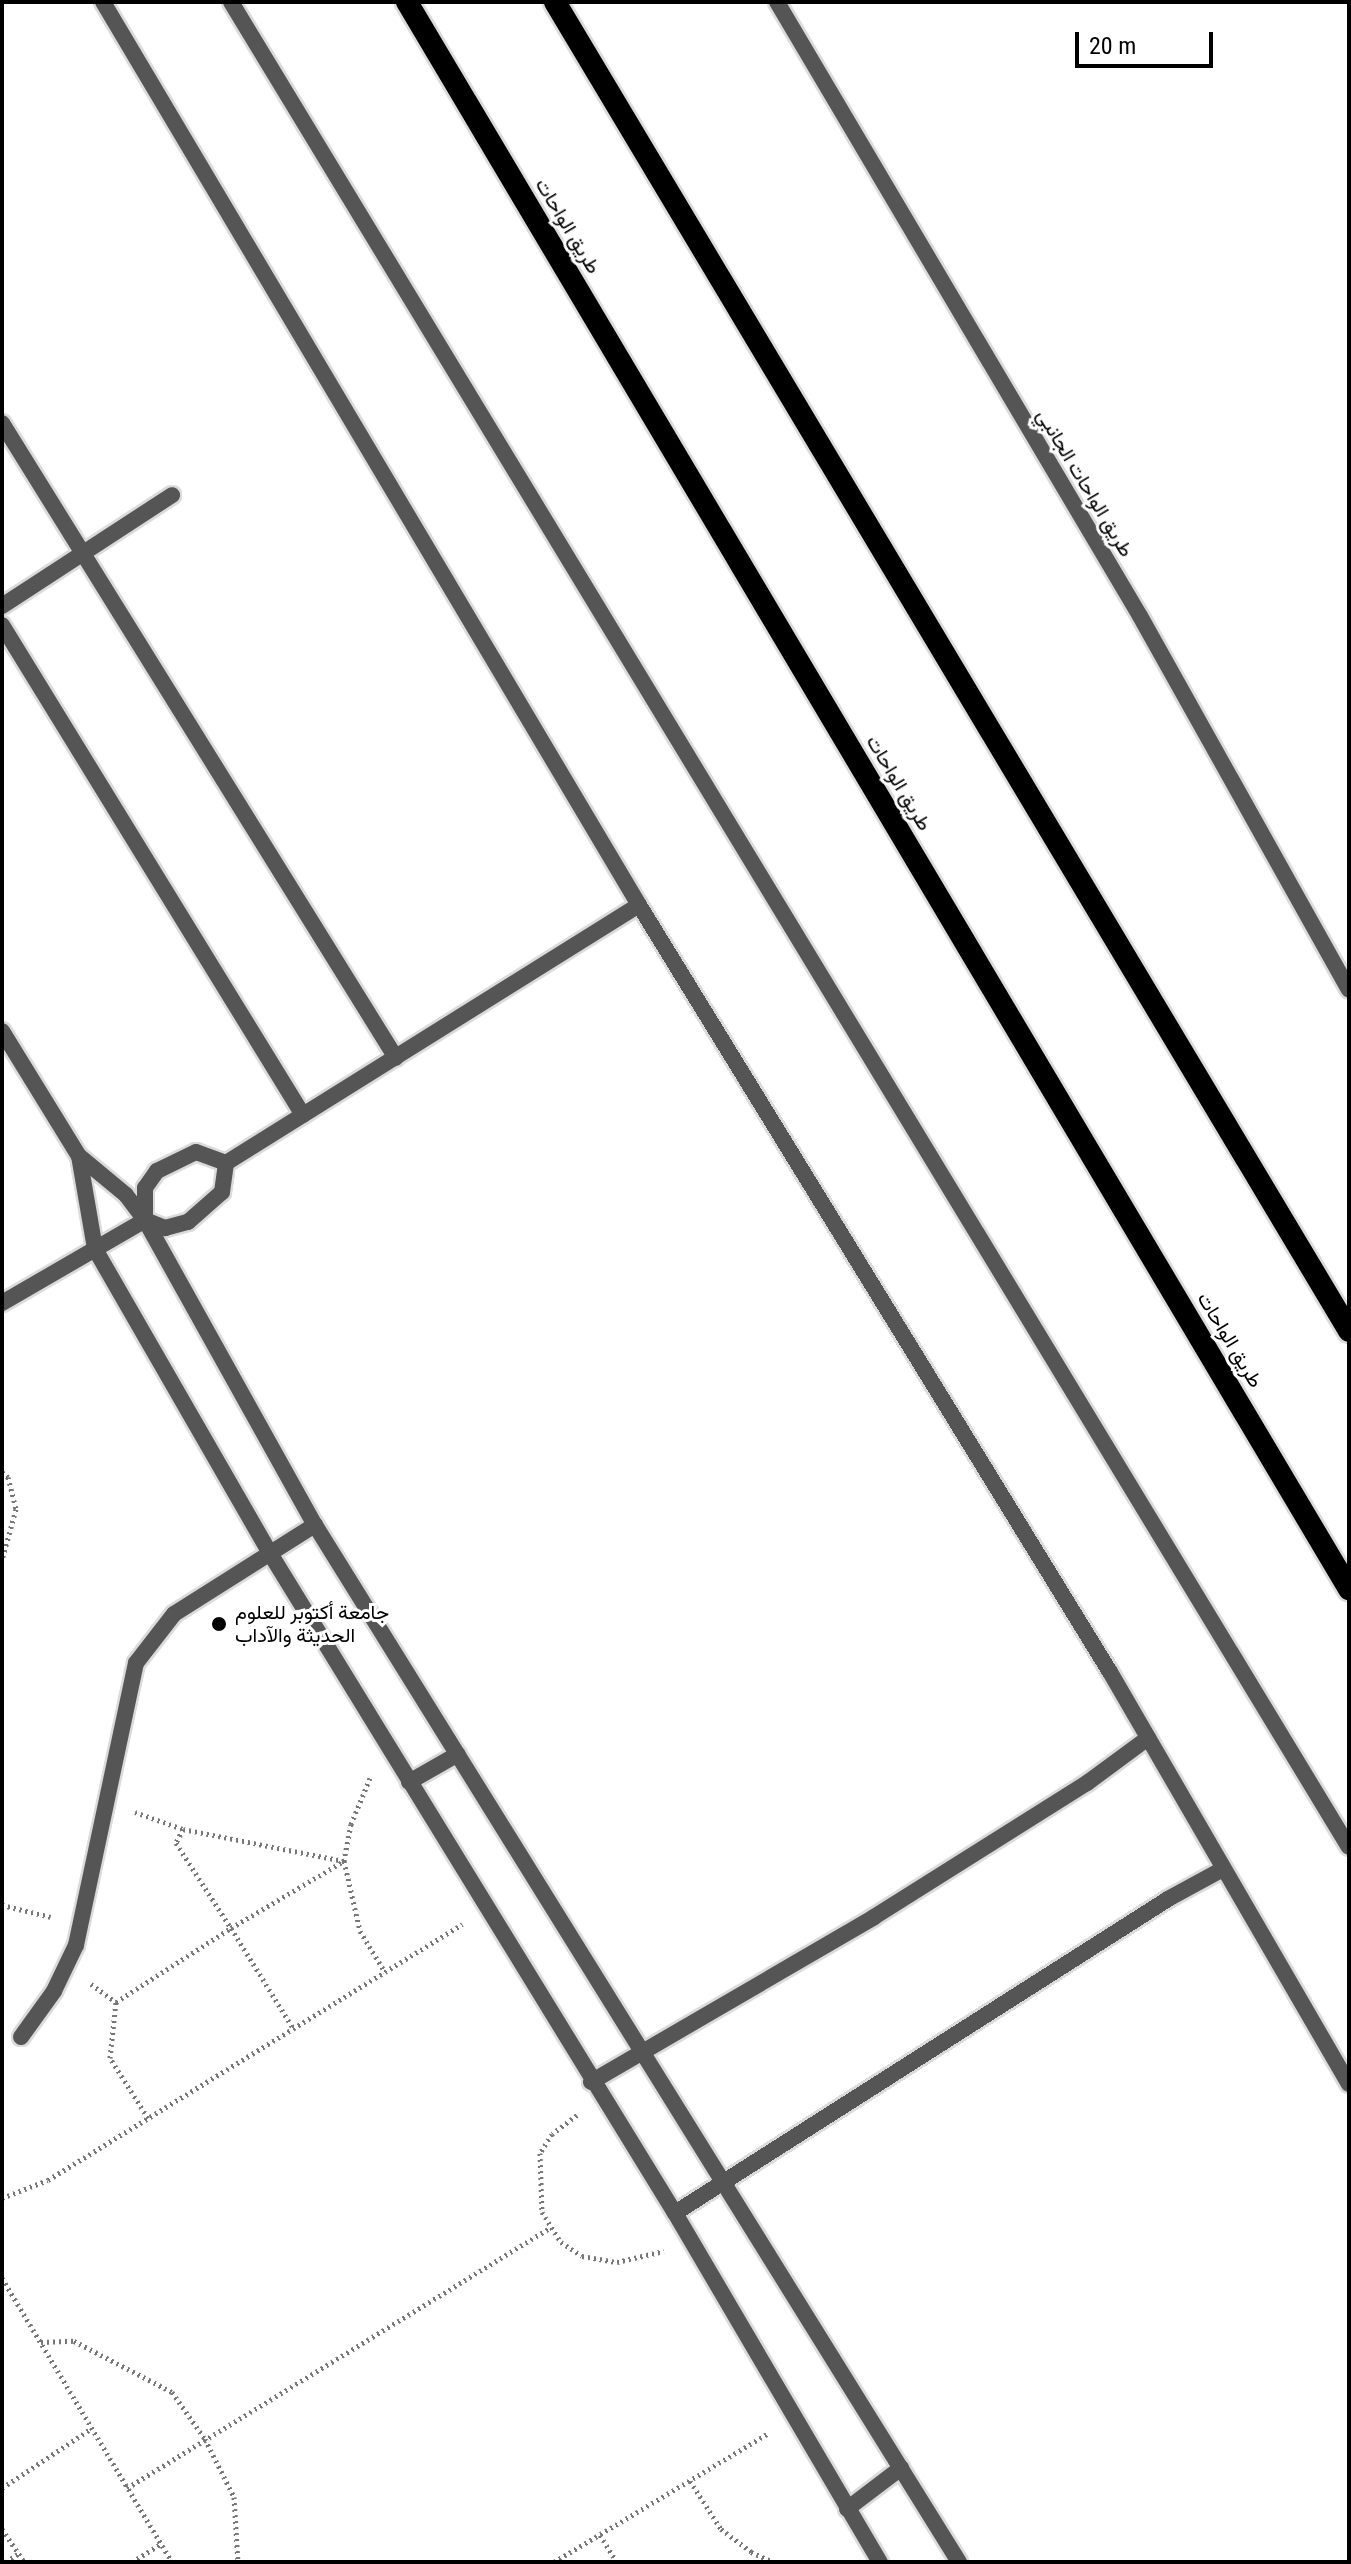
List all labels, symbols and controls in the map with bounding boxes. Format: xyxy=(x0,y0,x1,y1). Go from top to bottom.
scale bar xyxy=(1079,16,1217,66)
text: 20 m xyxy=(1089,32,1136,60)
street label: طريق الواحات xyxy=(530,174,606,278)
street label: طريق الواحات الجانبي xyxy=(1031,405,1139,561)
street label: طريق الواحات xyxy=(861,731,937,835)
street label: طريق الواحات xyxy=(1192,1288,1268,1392)
place label: جامعة أكتوبر للعلوم الحديثة والآداب xyxy=(235,1600,389,1647)
marker: جامعة أكتوبر للعلوم الحديثة والآداب xyxy=(210,1615,228,1633)

